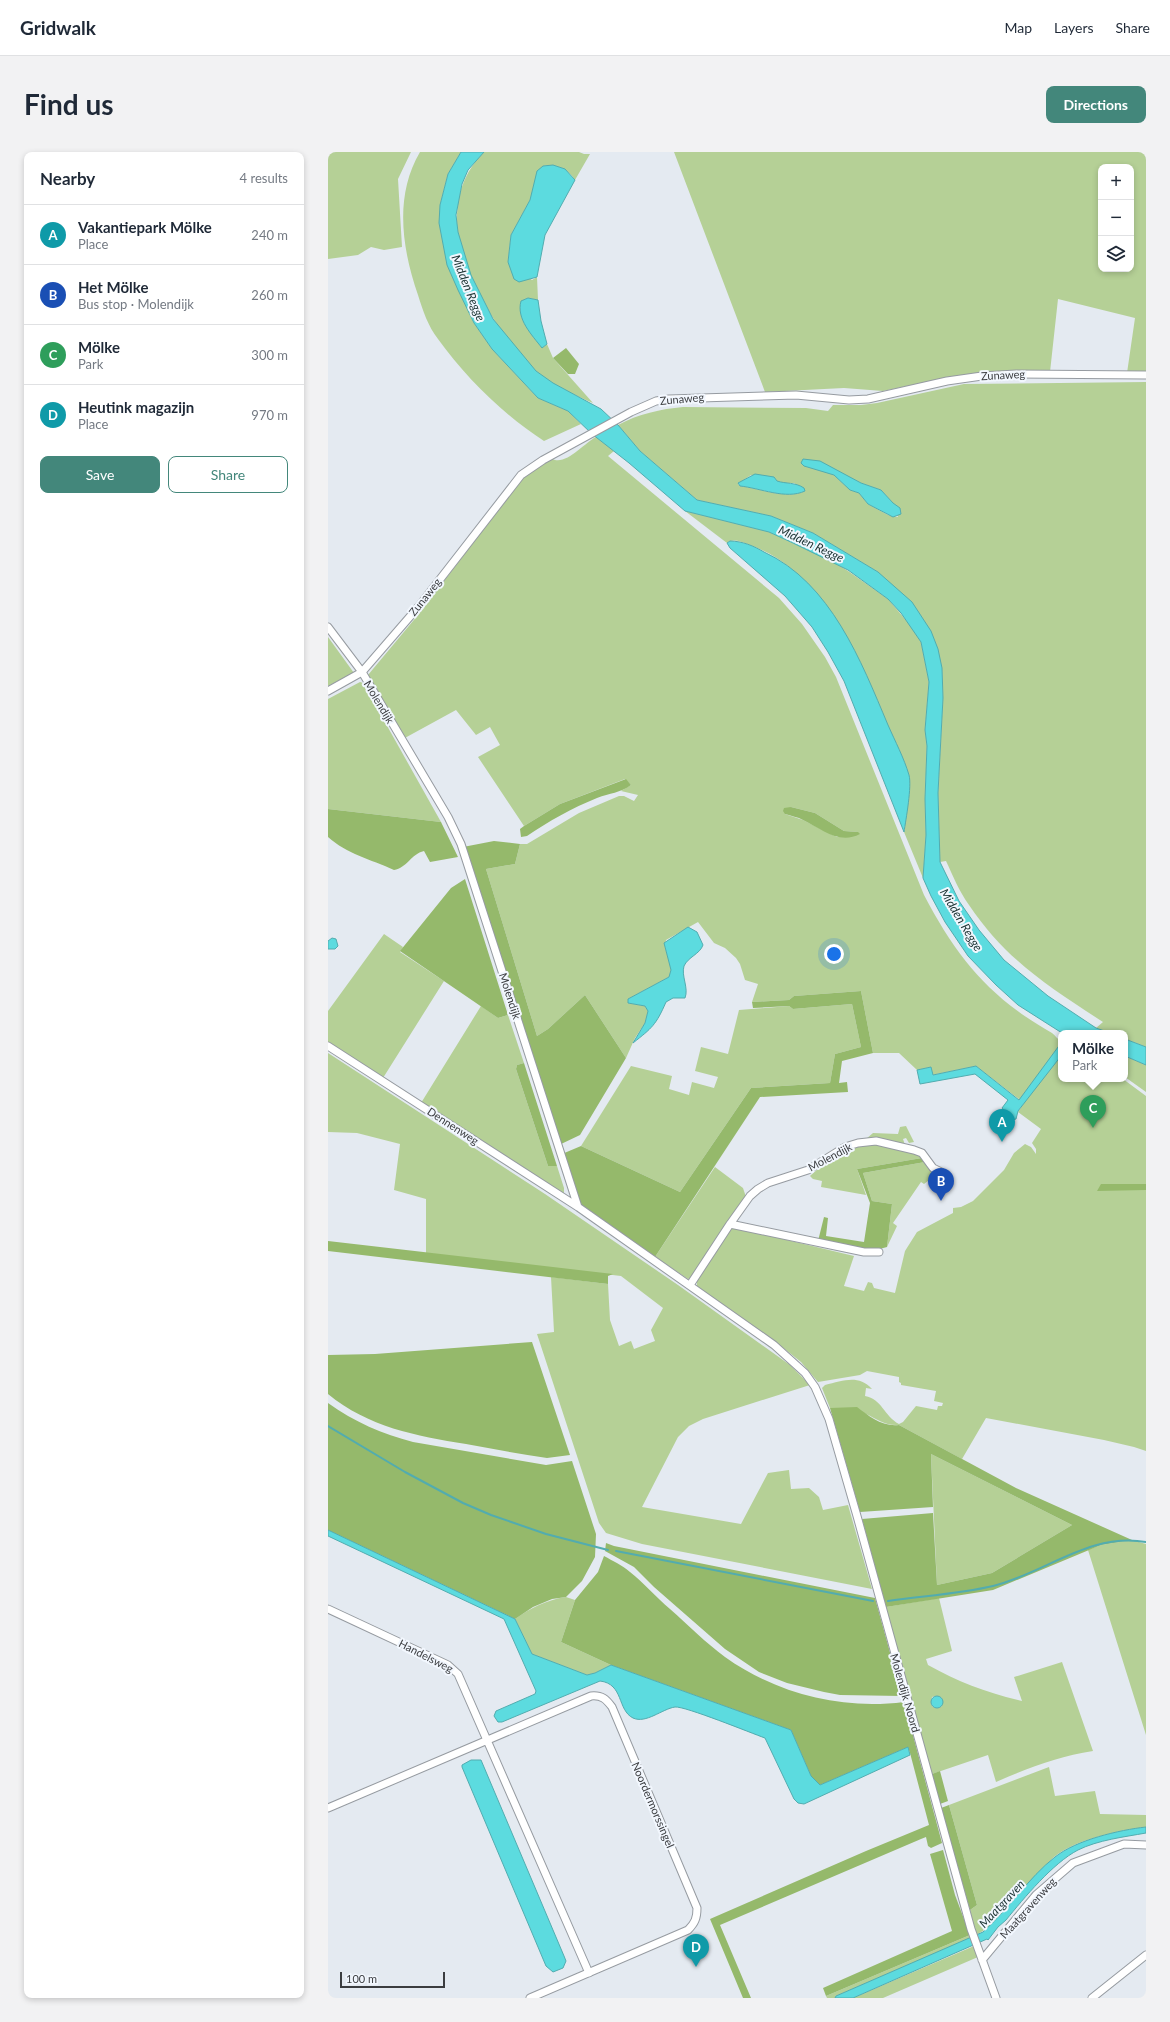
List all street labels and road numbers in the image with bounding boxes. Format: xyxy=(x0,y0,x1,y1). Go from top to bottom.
street label: Zunaweg xyxy=(981,367,1026,382)
street label: Zunaweg xyxy=(659,390,705,407)
street label: Zunaweg xyxy=(406,575,443,618)
street label: Molendijk xyxy=(362,678,398,726)
street label: Molendijk xyxy=(497,971,524,1021)
street label: Dennenweg xyxy=(425,1104,482,1147)
street label: Molendijk xyxy=(806,1139,854,1174)
street label: Handelsweg xyxy=(397,1636,456,1675)
street label: Molendijk Noord xyxy=(888,1652,923,1734)
street label: Noordermorssingel xyxy=(629,1760,677,1850)
street label: Maatgravenweg xyxy=(997,1874,1059,1941)

